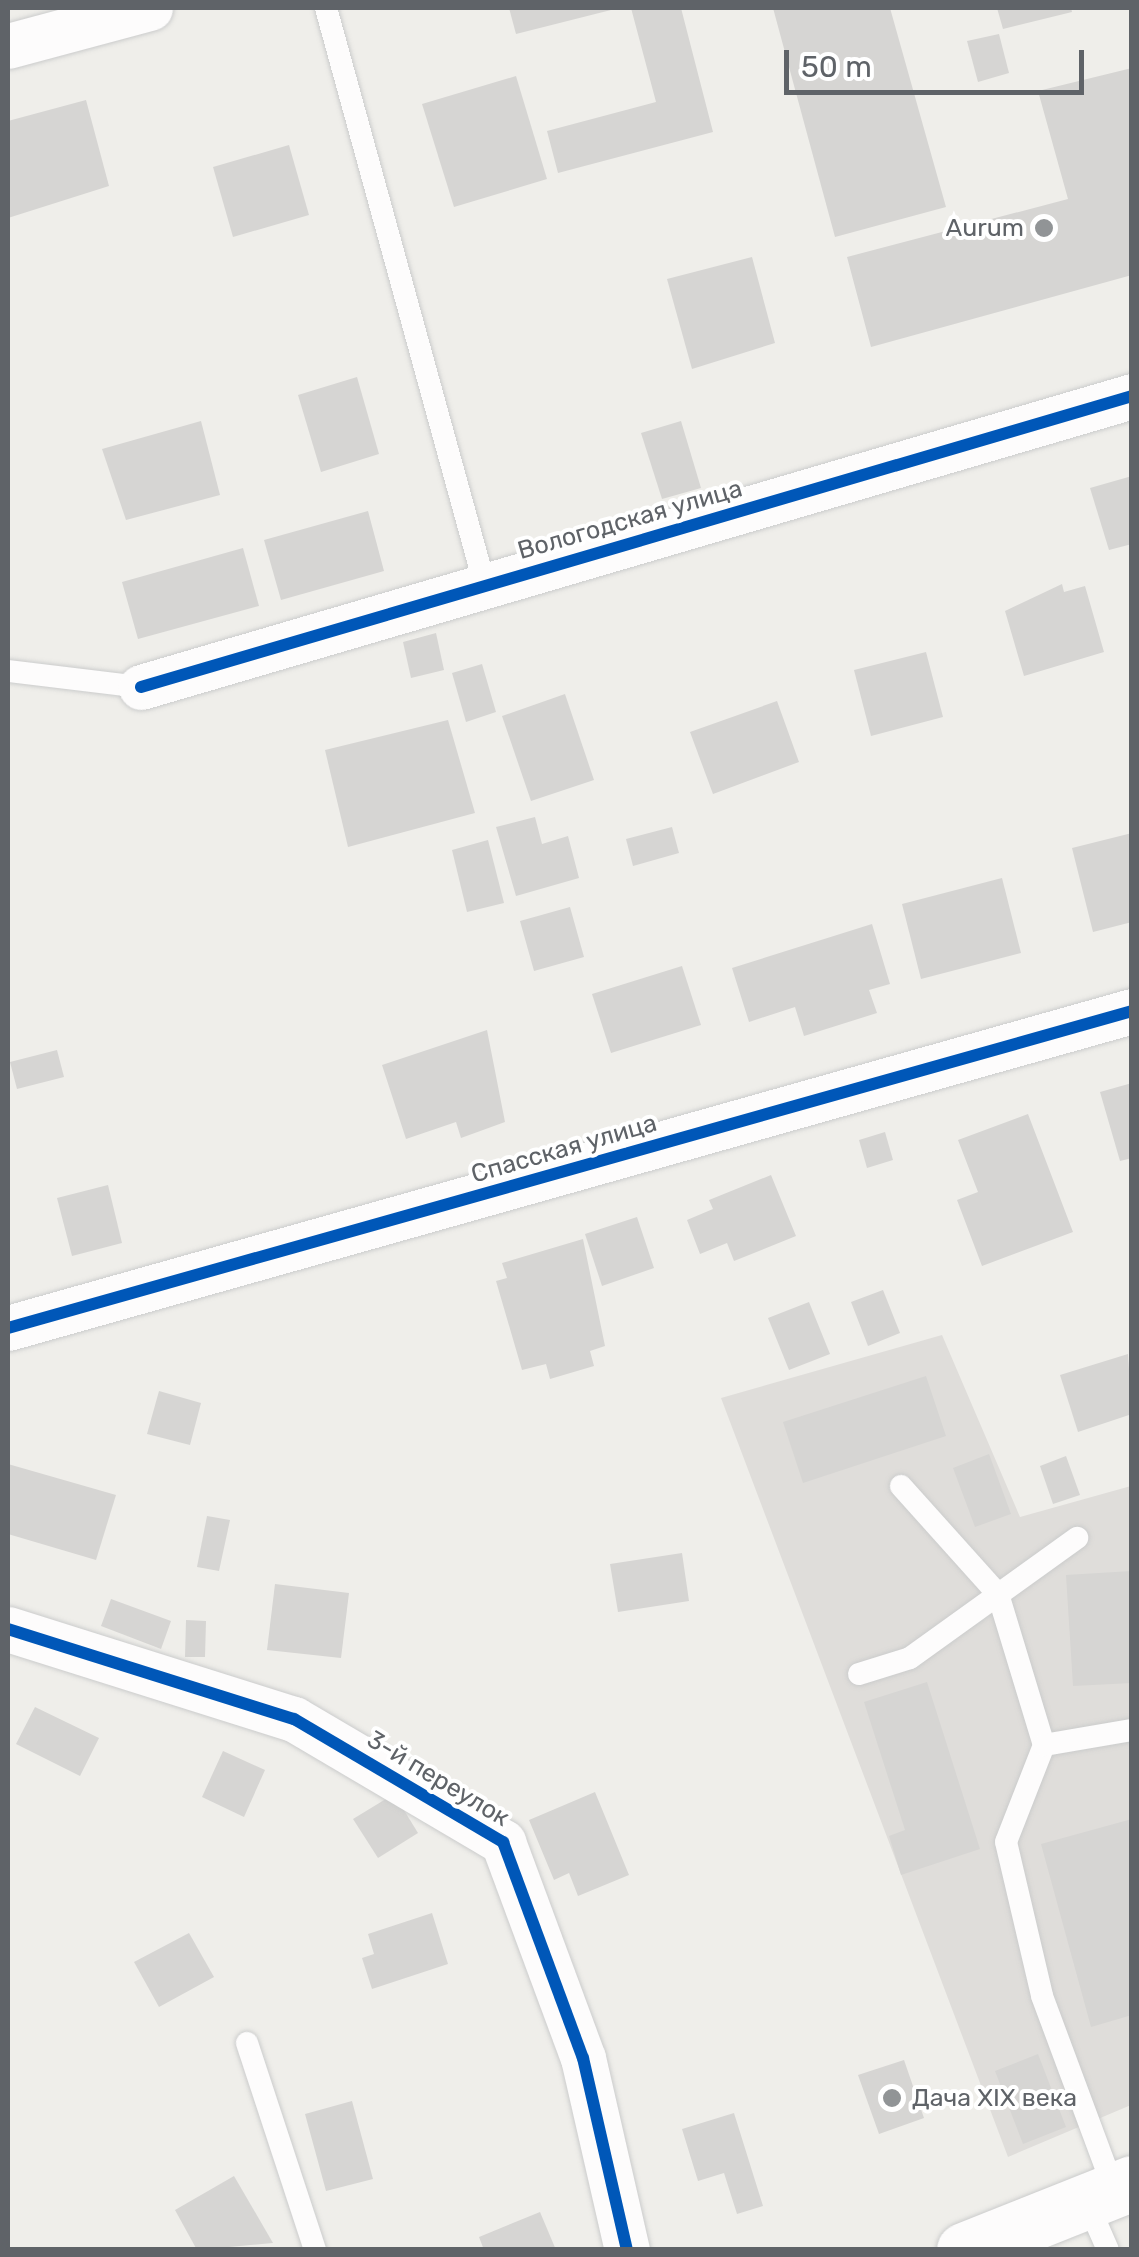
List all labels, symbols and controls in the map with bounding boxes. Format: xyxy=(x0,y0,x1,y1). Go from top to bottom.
scale bar xyxy=(789,30,1089,92)
text: 50 m xyxy=(801,49,872,85)
place label: Aurum xyxy=(946,213,1024,243)
marker: Aurum xyxy=(1033,217,1055,239)
street label: Вологодская улица xyxy=(514,474,746,566)
street label: Спасская улица xyxy=(468,1108,660,1190)
street label: 3-й переулок xyxy=(361,1725,515,1833)
place label: Дача XIX века xyxy=(912,2083,1077,2113)
marker: Дача XIX века xyxy=(881,2087,903,2109)

